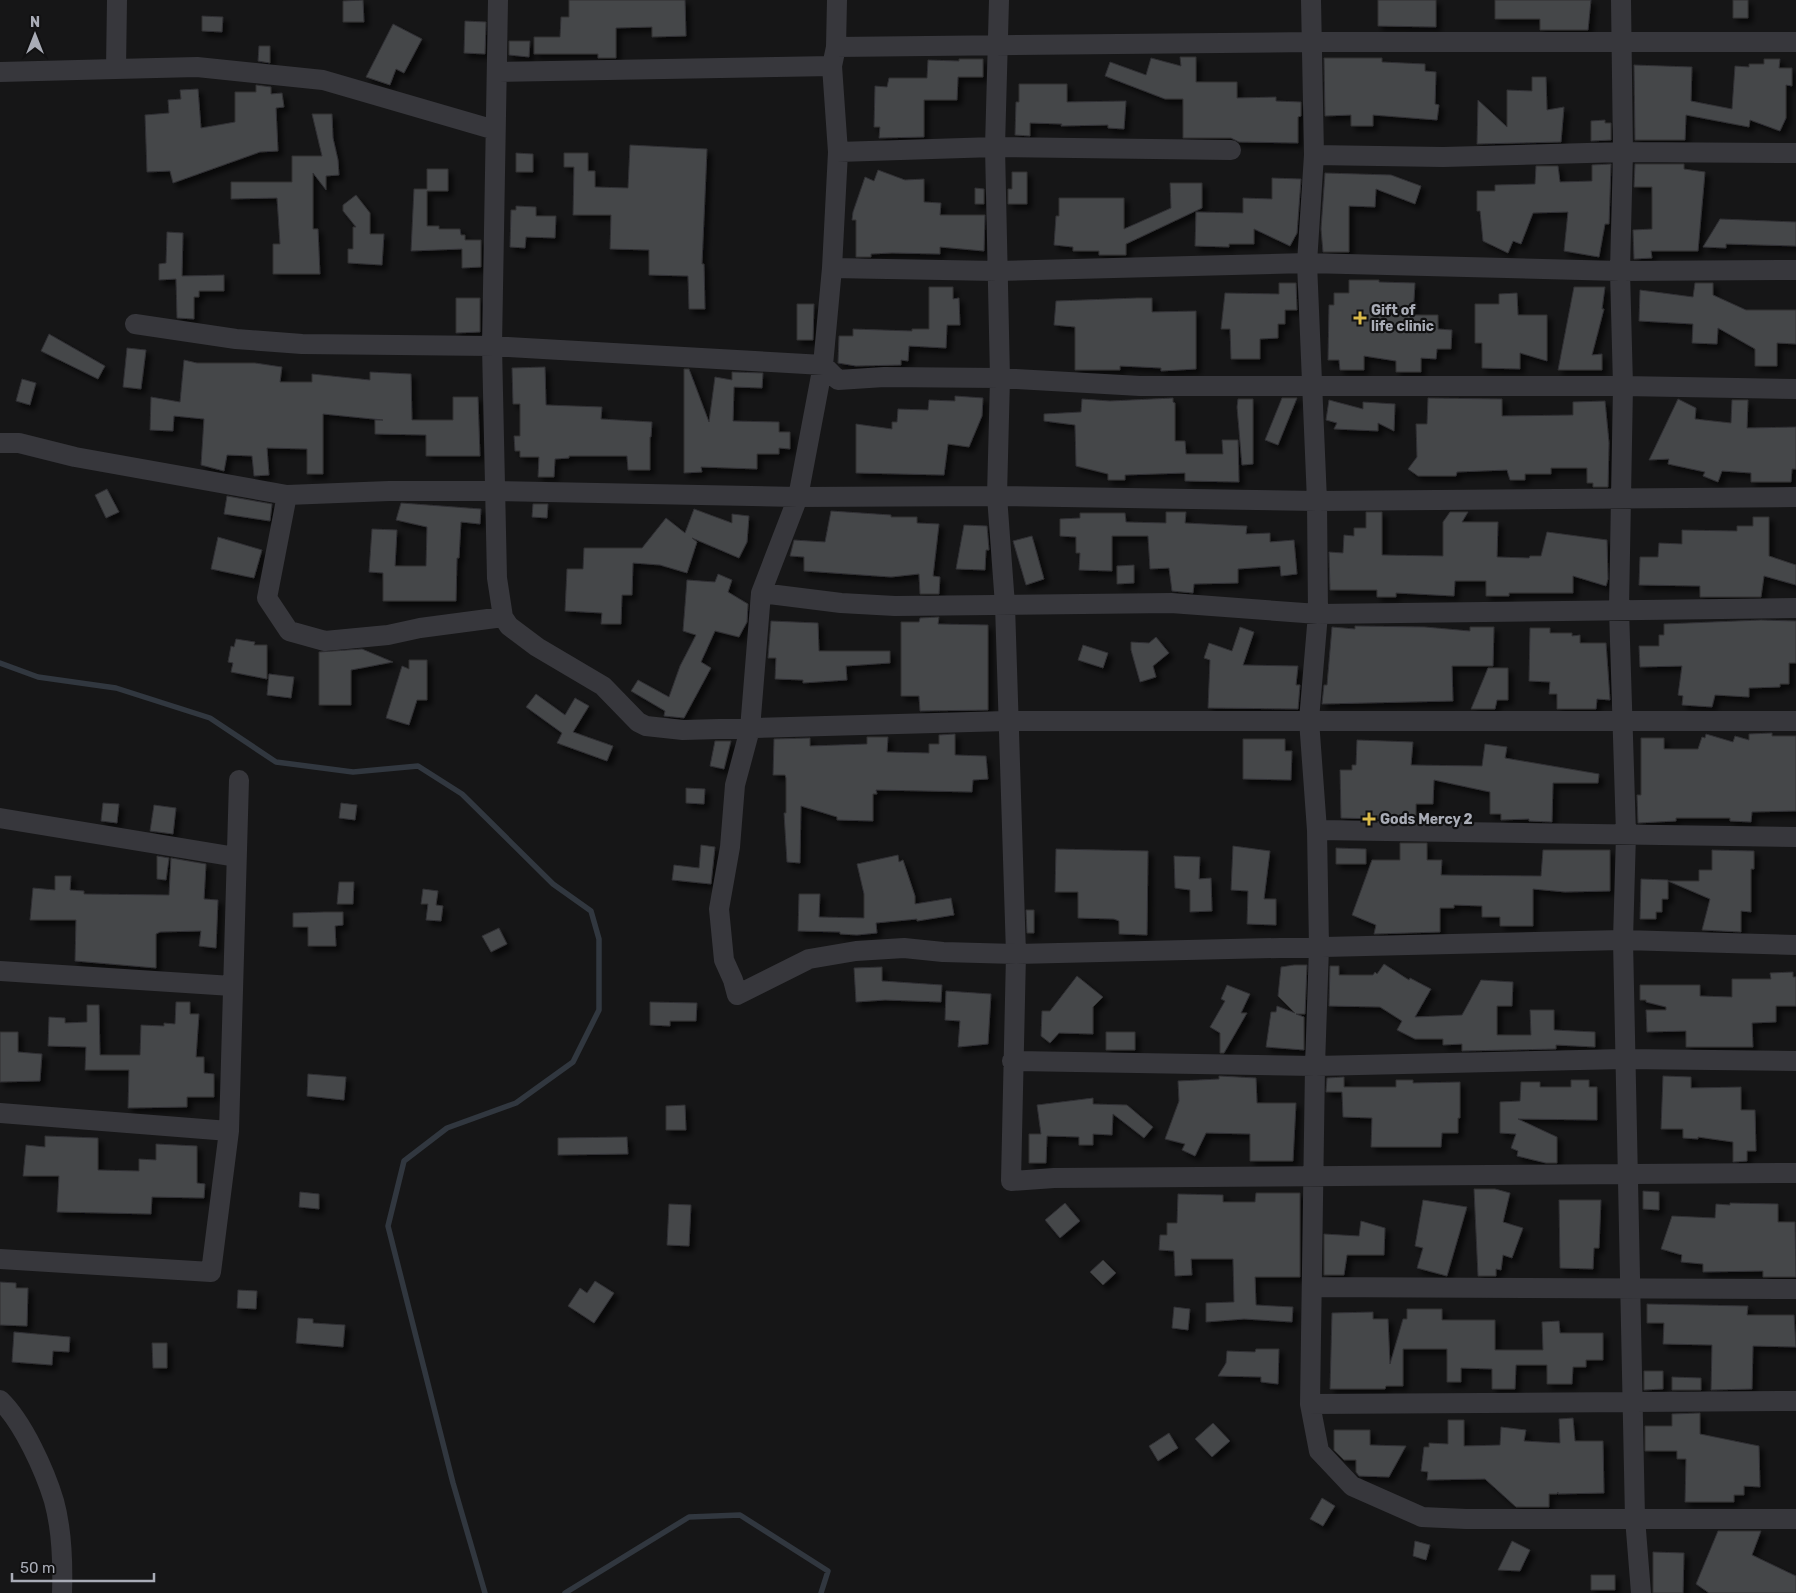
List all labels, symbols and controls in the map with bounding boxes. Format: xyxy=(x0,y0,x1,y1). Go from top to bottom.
north arrow xyxy=(10,10,60,60)
text: N xyxy=(30,14,40,31)
place label: Gift of life clinic xyxy=(1371,302,1434,335)
marker: Gift of life clinic xyxy=(1353,311,1367,325)
place label: Gods Mercy 2 xyxy=(1380,811,1472,828)
marker: Gods Mercy 2 xyxy=(1362,812,1376,826)
scale bar xyxy=(12,1550,155,1582)
text: 50 m xyxy=(20,1559,55,1577)

